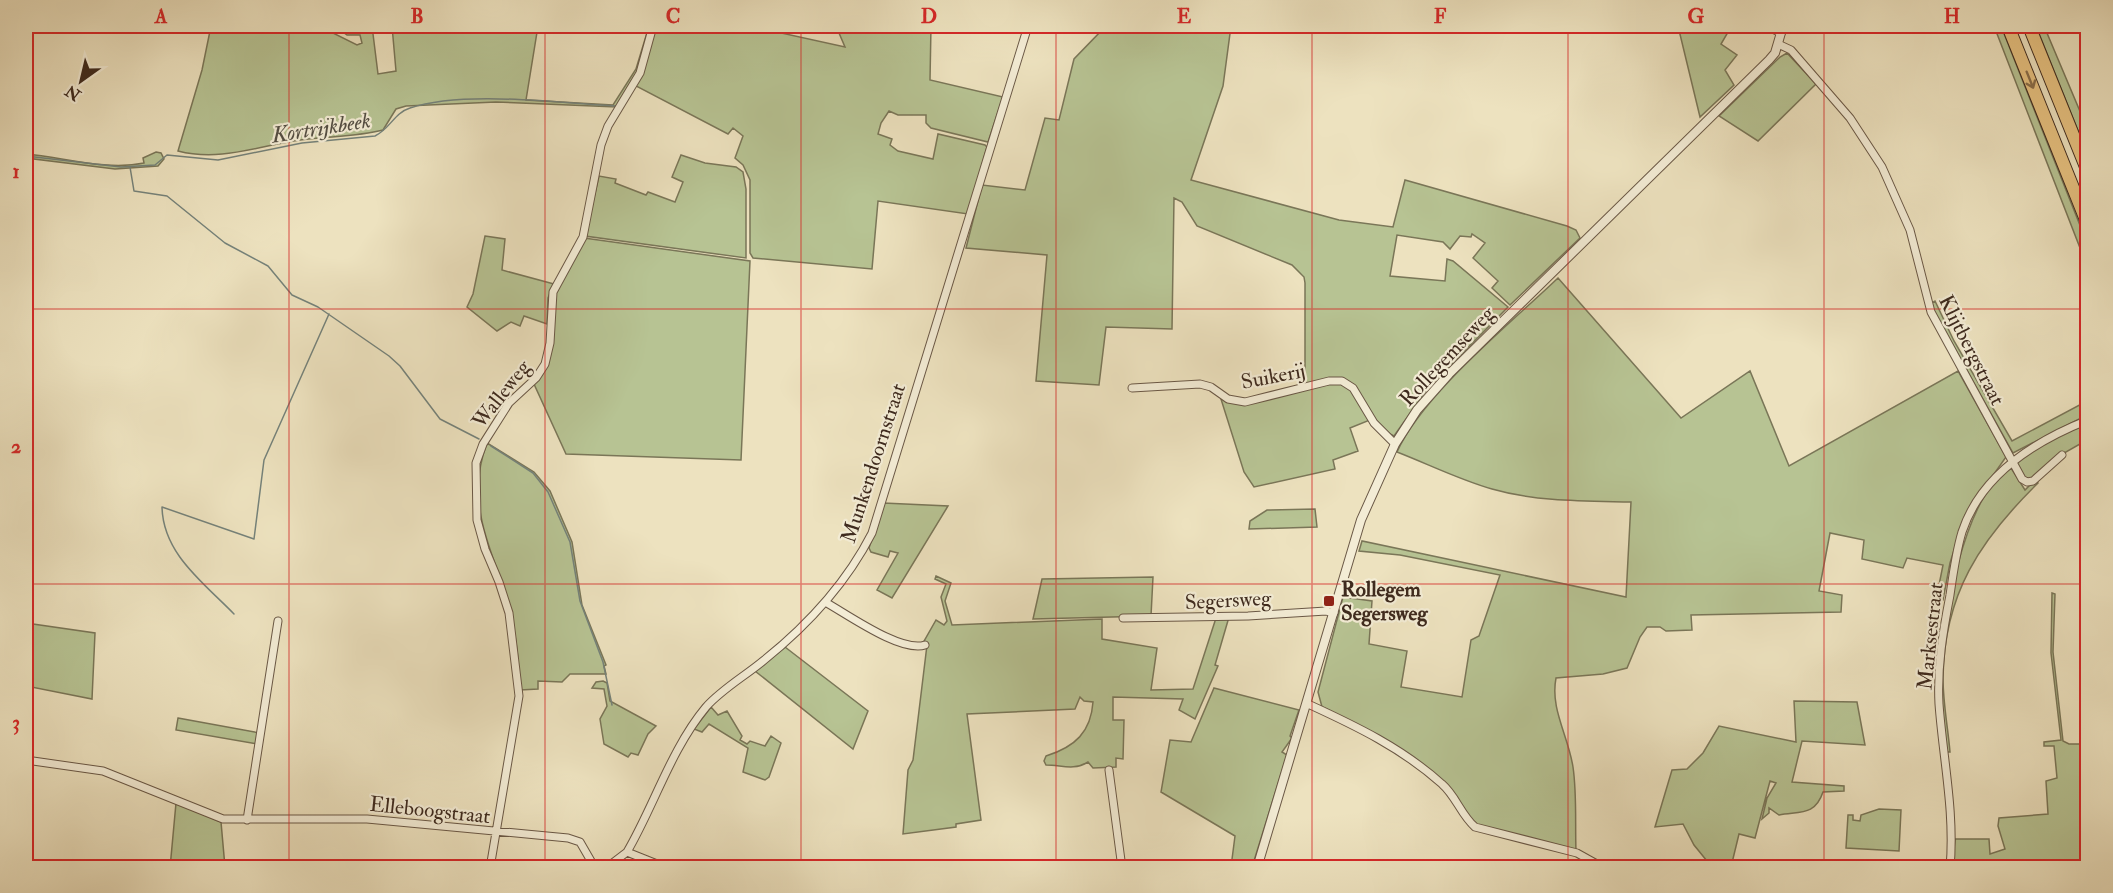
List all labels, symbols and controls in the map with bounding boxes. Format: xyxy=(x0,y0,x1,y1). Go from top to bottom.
text: A xyxy=(154,4,168,29)
text: B xyxy=(410,4,424,29)
text: C xyxy=(666,4,680,29)
text: D xyxy=(921,4,937,29)
text: E xyxy=(1177,4,1192,29)
text: F xyxy=(1434,4,1447,29)
text: G xyxy=(1688,4,1705,29)
text: H xyxy=(1944,4,1960,29)
north arrow xyxy=(51,51,111,111)
one-way arrow xyxy=(2025,70,2036,89)
text: N xyxy=(61,80,86,105)
water label: Kortrijkbeek xyxy=(269,106,373,150)
text: 1 xyxy=(12,159,20,184)
street label: Klijtbergstraat xyxy=(1932,291,2011,410)
street label: Rollegemseweg xyxy=(1394,300,1501,412)
street label: Walleweg xyxy=(466,354,537,435)
street label: Suikerij xyxy=(1239,357,1307,396)
street label: Munkendoornstraat xyxy=(835,380,912,546)
text: 2 xyxy=(11,434,21,459)
place label: Rollegem Segersweg xyxy=(1341,576,1428,627)
street label: Marksestraat xyxy=(1911,581,1950,691)
street label: Segersweg xyxy=(1184,585,1273,616)
marker: Rollegem Segersweg xyxy=(1322,594,1336,608)
text: 3 xyxy=(12,710,20,735)
street label: Elleboogstraat xyxy=(368,791,492,830)

